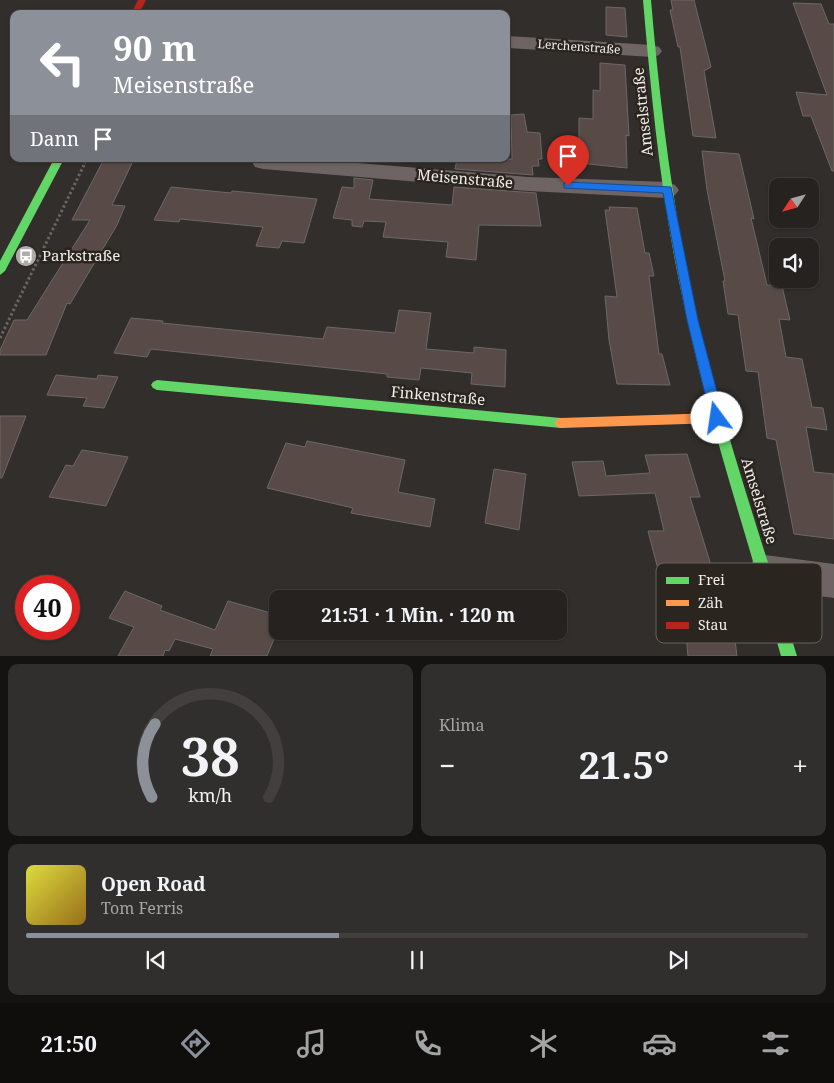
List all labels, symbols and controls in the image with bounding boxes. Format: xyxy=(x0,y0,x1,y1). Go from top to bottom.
text: 90 m xyxy=(113,24,196,71)
icon: left xyxy=(30,30,95,95)
street label: Lerchenstraße xyxy=(537,35,621,58)
street label: Amselstraße xyxy=(627,67,657,157)
text: Meisenstraße xyxy=(113,69,254,99)
icon: arrive xyxy=(89,125,117,153)
text: Dann xyxy=(30,126,79,152)
pin xyxy=(547,135,589,186)
icon: arrive xyxy=(554,142,582,170)
street label: Meisenstraße xyxy=(416,164,514,192)
north arrow xyxy=(769,178,819,228)
map controls xyxy=(769,178,819,288)
button: sound xyxy=(769,238,819,288)
bus stop icon: Parkstraße xyxy=(14,244,38,268)
place label: Parkstraße xyxy=(42,245,120,265)
street label: Finkenstraße xyxy=(390,381,486,409)
position arrow xyxy=(690,391,742,443)
street label: Amselstraße xyxy=(737,455,783,546)
legend xyxy=(656,563,822,643)
text: Frei xyxy=(698,570,725,589)
speed limit sign: 40 xyxy=(15,575,80,640)
text: Zäh xyxy=(698,593,723,612)
text: 21:51 · 1 Min. · 120 m xyxy=(321,602,515,628)
text: Stau xyxy=(698,615,727,634)
text: Klima xyxy=(439,714,484,736)
text: 38 xyxy=(181,720,240,791)
text: 21.5° xyxy=(578,738,669,790)
text: − xyxy=(439,746,455,784)
text: + xyxy=(792,746,808,784)
text: km/h xyxy=(189,783,232,807)
text: Open Road xyxy=(101,871,206,897)
text: Tom Ferris xyxy=(101,897,183,919)
icon: previous xyxy=(142,946,170,974)
icon: pause xyxy=(403,946,431,974)
icon: next xyxy=(664,946,692,974)
icon: directions xyxy=(178,1026,213,1061)
icon: music xyxy=(294,1026,329,1061)
icon: phone xyxy=(410,1026,445,1061)
icon: climate xyxy=(526,1026,561,1061)
icon: car xyxy=(642,1026,677,1061)
icon: filters xyxy=(758,1026,793,1061)
text: 21:50 xyxy=(41,1028,97,1058)

